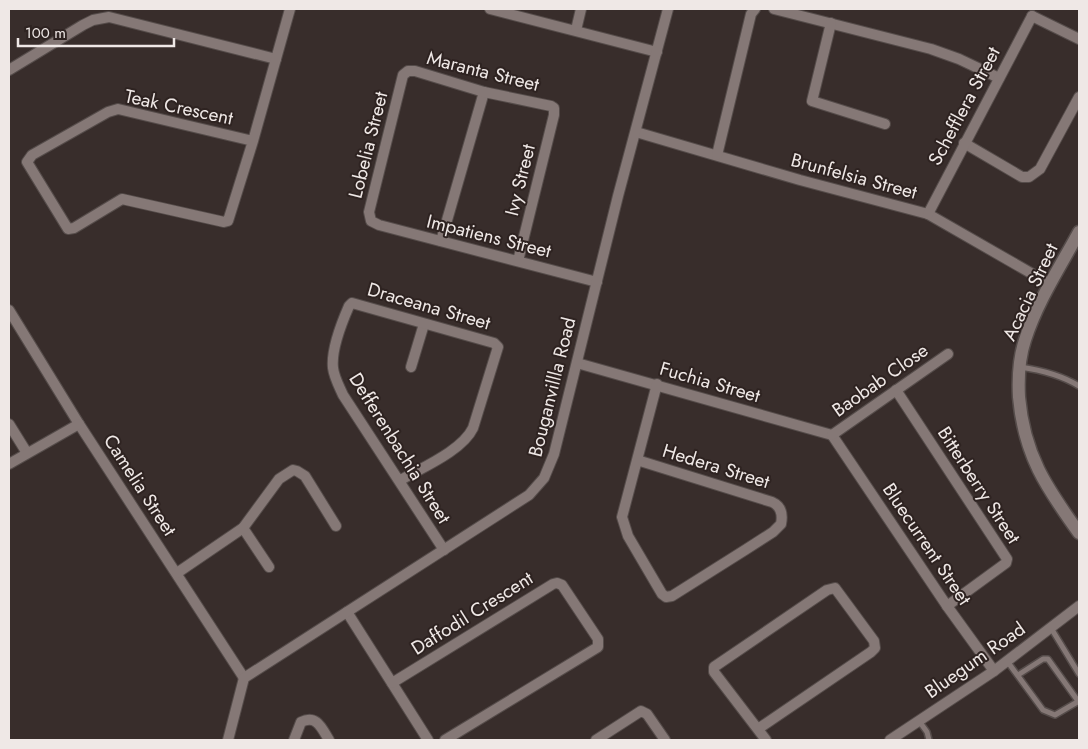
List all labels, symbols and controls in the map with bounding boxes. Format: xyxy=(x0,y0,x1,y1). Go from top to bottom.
scale bar xyxy=(18,15,174,47)
text: 100 m xyxy=(25,22,66,44)
street label: Schefflera Street xyxy=(921,41,1007,170)
street label: Maranta Street xyxy=(424,44,542,98)
street label: Teak Crescent xyxy=(122,82,236,132)
street label: Lobelia Street xyxy=(342,88,394,201)
street label: Ivy Street xyxy=(498,141,542,219)
street label: Brunfelsia Street xyxy=(788,146,920,206)
street label: Impatiens Street xyxy=(424,207,554,265)
street label: Acacia Street xyxy=(996,238,1065,345)
street label: Draceana Street xyxy=(364,276,494,337)
street label: Bouganvillla Road xyxy=(522,314,582,460)
street label: Baobab Close xyxy=(826,337,934,423)
street label: Fuchia Street xyxy=(657,355,764,409)
street label: Defferenbachia Street xyxy=(343,367,458,529)
street label: Bitterberry Street xyxy=(931,421,1027,549)
street label: Camelia Street xyxy=(97,429,183,541)
street label: Hedera Street xyxy=(659,437,773,495)
street label: Bluecurrent Street xyxy=(876,478,978,611)
street label: Daffodil Crescent xyxy=(406,564,539,661)
street label: Bluegum Road xyxy=(919,615,1031,705)

